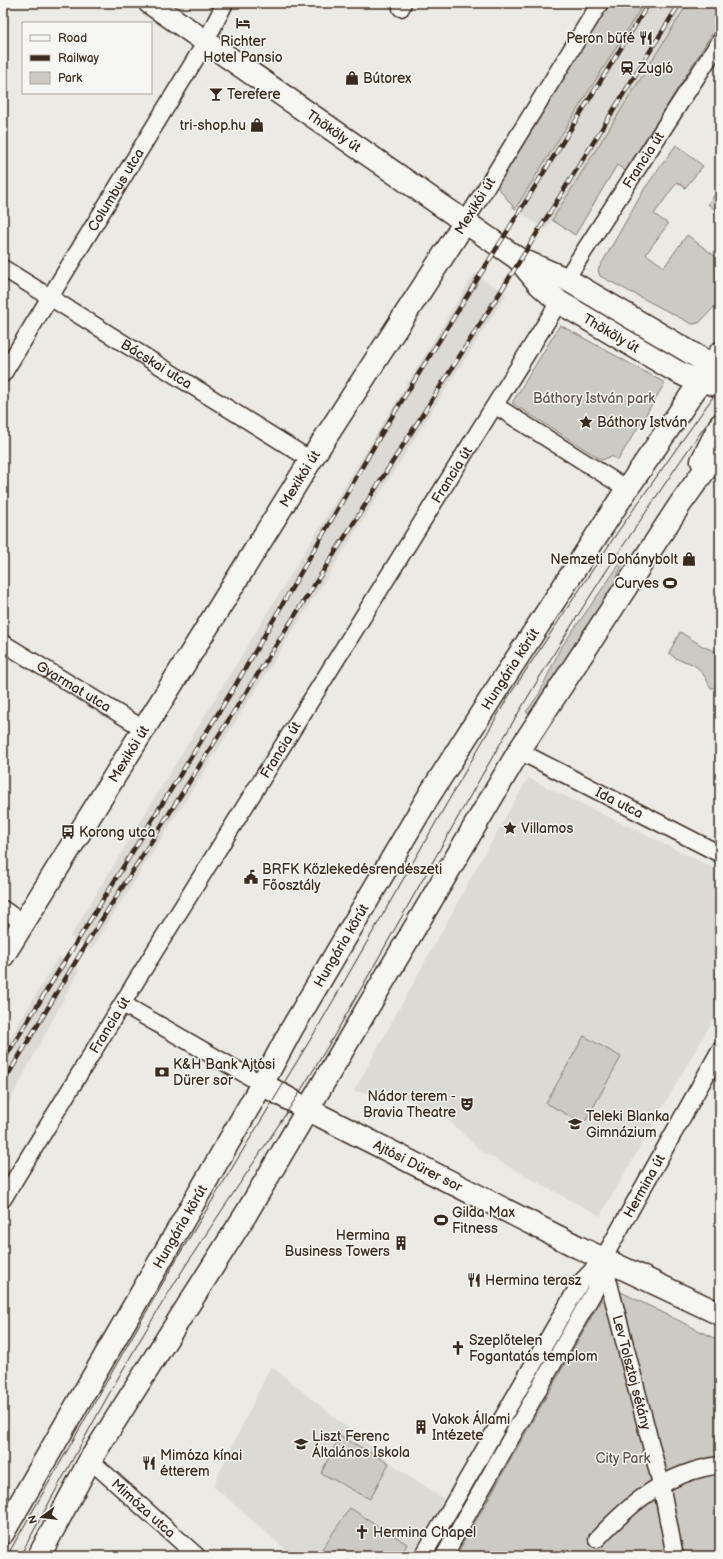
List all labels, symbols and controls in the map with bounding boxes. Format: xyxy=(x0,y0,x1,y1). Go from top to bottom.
hotel icon: Richter Hotel Pansio xyxy=(235,15,251,31)
legend xyxy=(22,22,152,94)
place label: Peron büfé xyxy=(566,30,636,47)
restaurant icon: Peron büfé xyxy=(638,30,654,46)
text: Road xyxy=(58,31,87,46)
place label: Richter Hotel Pansio xyxy=(203,33,283,66)
text: Railway xyxy=(58,51,100,66)
station icon: Zugló xyxy=(619,60,635,76)
place label: Zugló xyxy=(637,60,673,77)
shop icon: Bútorex xyxy=(344,70,360,86)
place label: Bútorex xyxy=(363,70,412,87)
text: Park xyxy=(58,71,82,86)
bar icon: Terefere xyxy=(208,86,224,102)
place label: Terefere xyxy=(227,86,281,103)
street label: Thököly út xyxy=(303,106,365,156)
place label: tri-shop.hu xyxy=(180,117,246,134)
shop icon: tri-shop.hu xyxy=(249,117,265,133)
street label: Francia út xyxy=(619,128,668,191)
street label: Columbus utca xyxy=(84,145,147,234)
street label: Mexikói út xyxy=(451,174,499,238)
street label: Thököly út xyxy=(580,310,643,357)
street label: Bácskai utca xyxy=(118,335,195,392)
park label: Báthory István park xyxy=(533,390,655,407)
place icon: Báthory István xyxy=(578,414,594,430)
place label: Báthory István xyxy=(597,414,688,431)
street label: Francia út xyxy=(428,443,476,506)
street label: Mexikói út xyxy=(275,446,324,510)
place label: Nemzeti Dohánybolt xyxy=(550,551,679,568)
shop icon: Nemzeti Dohánybolt xyxy=(681,551,697,567)
place label: Curves xyxy=(614,575,659,592)
sports icon: Curves xyxy=(662,575,678,591)
street label: Hungária körút xyxy=(477,624,543,713)
street label: Gyarmat utca xyxy=(34,657,114,715)
street label: Francia út xyxy=(256,718,305,781)
street label: Mexikói út xyxy=(105,722,153,785)
street label: Ida utca xyxy=(593,783,646,822)
place icon: Villamos xyxy=(502,820,518,836)
place label: Villamos xyxy=(521,820,574,837)
bus stop icon: Korong utca xyxy=(60,824,76,840)
place label: Korong utca xyxy=(79,824,155,841)
place label: BRFK Közlekedésrendészeti Főosztály xyxy=(262,861,442,894)
public building icon: BRFK Közlekedésrendészeti Főosztály xyxy=(243,869,259,885)
street label: Hungária körút xyxy=(310,900,372,990)
street label: Francia út xyxy=(86,993,133,1056)
place label: K&H Bank Ajtósi Dürer sor xyxy=(173,1056,275,1089)
bank icon: K&H Bank Ajtósi Dürer sor xyxy=(154,1064,170,1080)
place label: Nádor terem - Bravia Theatre xyxy=(363,1088,456,1121)
theatre icon: Nádor terem - Bravia Theatre xyxy=(459,1096,475,1112)
place label: Teleki Blanka Gimnázium xyxy=(586,1108,670,1141)
school or university icon: Teleki Blanka Gimnázium xyxy=(567,1116,583,1132)
street label: Ajtósi Dürer sor xyxy=(371,1136,466,1196)
street label: Hermina út xyxy=(619,1151,669,1221)
street label: Hungária körút xyxy=(149,1181,211,1271)
place label: Gilda Max Fitness xyxy=(452,1204,516,1237)
sports icon: Gilda Max Fitness xyxy=(433,1212,449,1228)
place label: Hermina Business Towers xyxy=(285,1227,390,1260)
building icon: Hermina Business Towers xyxy=(393,1235,409,1251)
restaurant icon: Hermina terasz xyxy=(466,1272,482,1288)
place label: Hermina terasz xyxy=(485,1272,582,1289)
street label: Lev Tolsztoj sétány xyxy=(609,1313,655,1432)
place label: Szeplőtelen Fogantatás templom xyxy=(469,1332,598,1365)
church icon: Szeplőtelen Fogantatás templom xyxy=(450,1340,466,1356)
place label: Vakok Állami Intézete xyxy=(432,1410,510,1444)
building icon: Vakok Állami Intézete xyxy=(413,1419,429,1435)
place label: Liszt Ferenc Általános Iskola xyxy=(312,1428,410,1461)
school or university icon: Liszt Ferenc Általános Iskola xyxy=(293,1436,309,1452)
place label: Mimóza kínai étterem xyxy=(160,1447,242,1480)
park label: City Park xyxy=(596,1450,651,1467)
restaurant icon: Mimóza kínai étterem xyxy=(141,1455,157,1471)
street label: Mimóza utca xyxy=(108,1475,179,1541)
north arrow xyxy=(22,1497,62,1537)
text: N xyxy=(25,1514,40,1525)
church icon: Hermina Chapel xyxy=(354,1524,370,1540)
place label: Hermina Chapel xyxy=(373,1524,476,1541)

